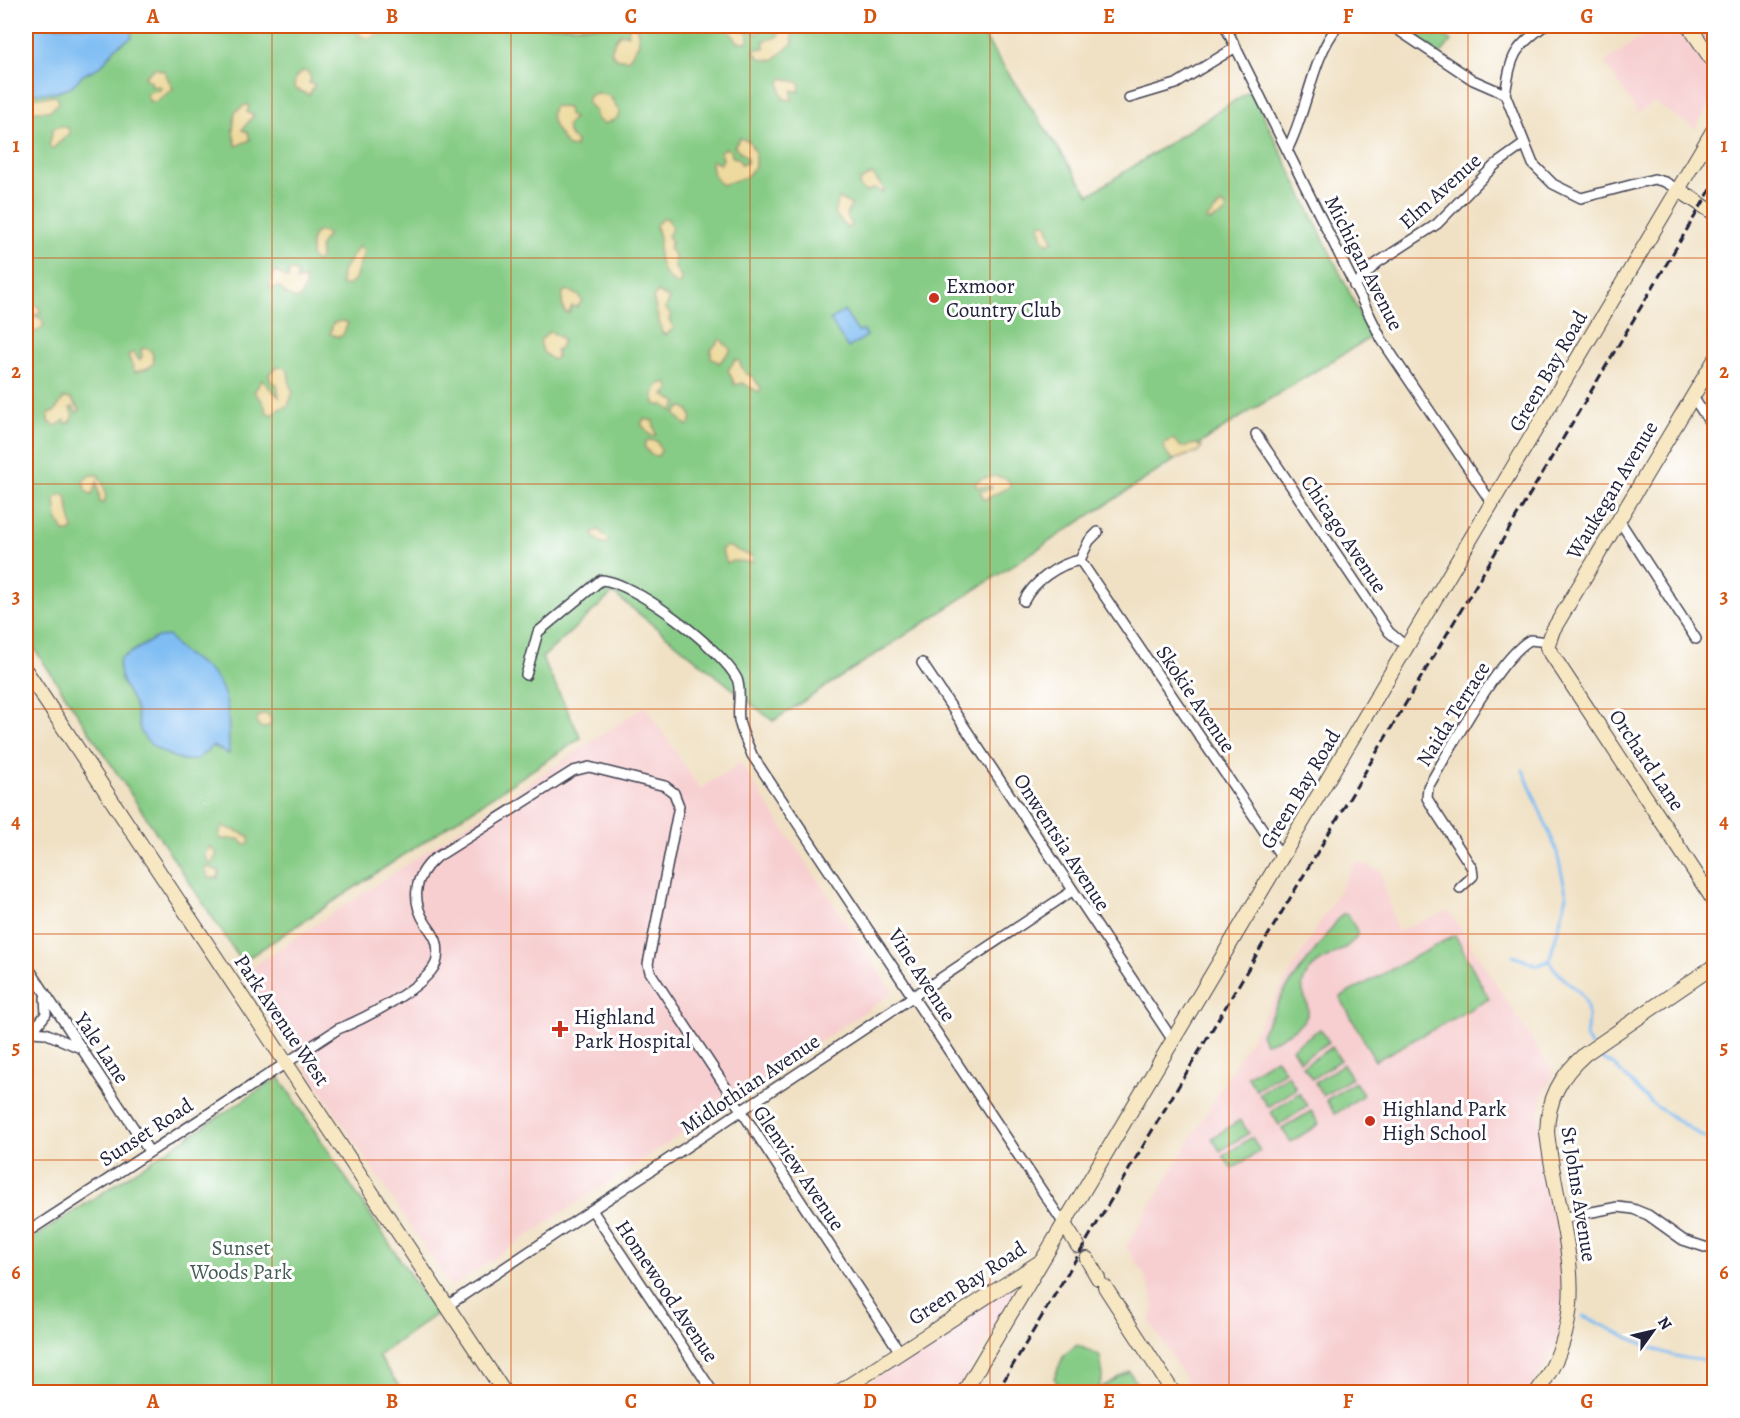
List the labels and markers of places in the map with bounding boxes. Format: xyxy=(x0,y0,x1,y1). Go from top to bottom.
place label: Exmoor Country Club xyxy=(946,272,1061,324)
marker: Exmoor Country Club xyxy=(927,291,941,305)
place label: Highland Park Hospital xyxy=(574,1003,691,1055)
marker: Highland Park Hospital xyxy=(551,1020,569,1038)
place label: Highland Park High School xyxy=(1382,1095,1507,1147)
marker: Highland Park High School xyxy=(1363,1114,1377,1128)

